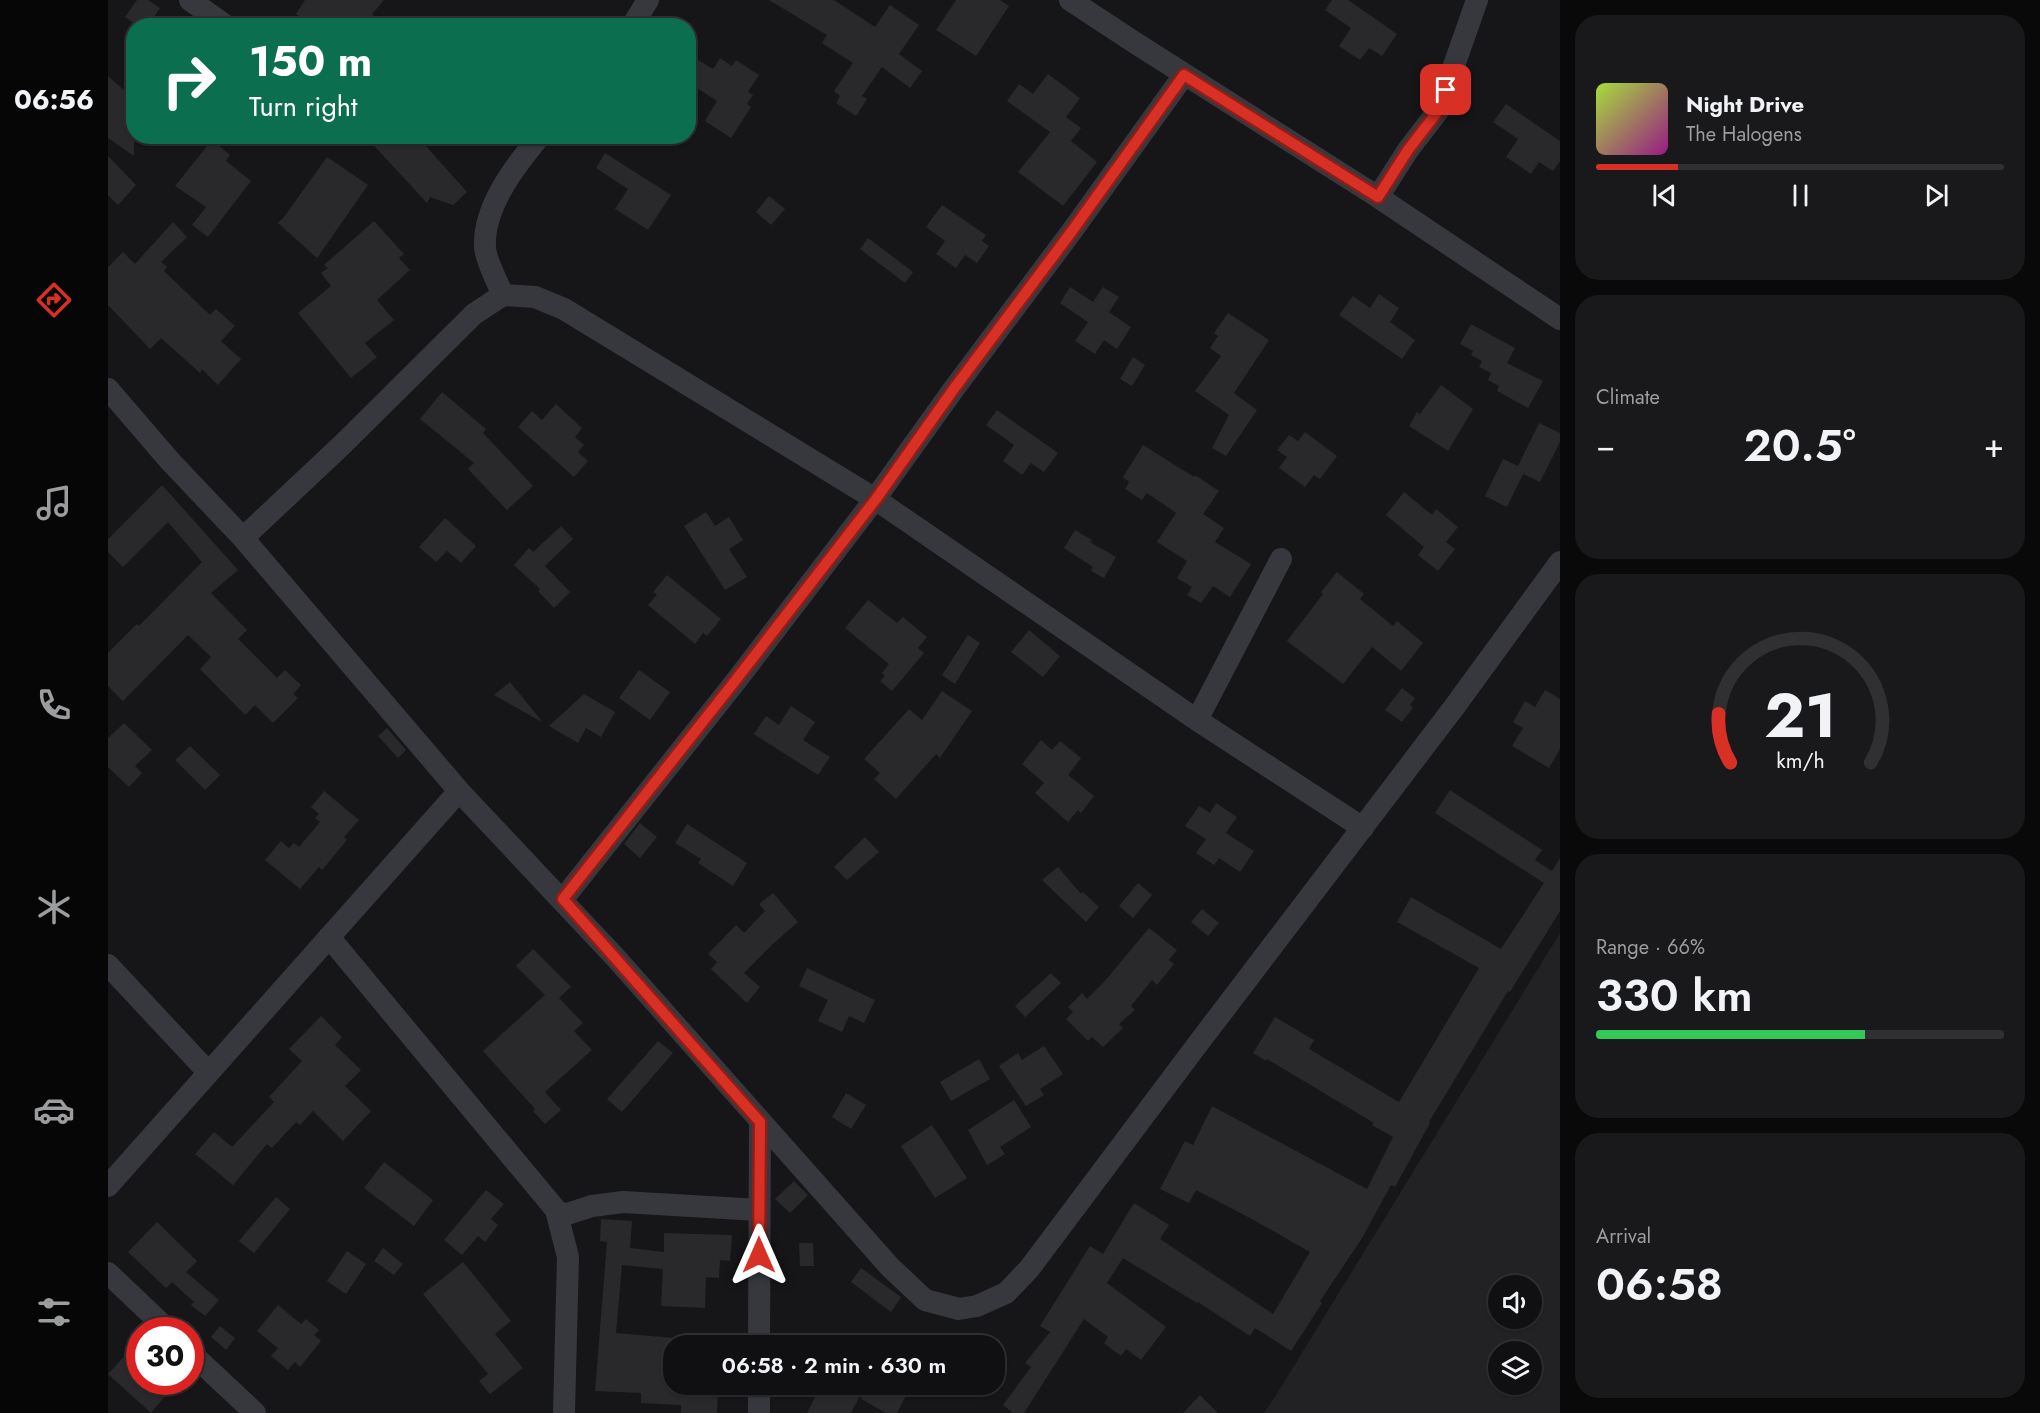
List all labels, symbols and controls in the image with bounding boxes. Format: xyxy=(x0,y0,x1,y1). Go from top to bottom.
text: 150 m xyxy=(249,31,372,92)
icon: right xyxy=(150,42,228,120)
pin xyxy=(1420,64,1471,115)
icon: arrive xyxy=(1429,73,1462,106)
text: 06:56 xyxy=(14,80,94,119)
text: Turn right xyxy=(249,87,357,126)
text: Night Drive xyxy=(1686,88,1804,120)
text: The Halogens xyxy=(1686,120,1802,149)
icon: previous xyxy=(1648,179,1681,212)
icon: pause xyxy=(1784,179,1817,212)
icon: next xyxy=(1920,179,1953,212)
icon: directions xyxy=(33,279,75,321)
text: Climate xyxy=(1596,383,1660,412)
text: 20.5° xyxy=(1743,413,1856,478)
text: − xyxy=(1596,422,1615,469)
text: + xyxy=(1984,422,2004,469)
icon: music xyxy=(33,482,75,524)
text: 21 xyxy=(1764,671,1836,761)
icon: phone xyxy=(33,684,75,726)
text: km/h xyxy=(1776,746,1824,777)
icon: climate xyxy=(33,886,75,928)
text: Range · 66% xyxy=(1596,933,1705,962)
text: 330 km xyxy=(1596,963,1753,1028)
icon: car xyxy=(33,1089,75,1131)
text: Arrival xyxy=(1596,1222,1651,1251)
position arrow xyxy=(727,1223,791,1287)
text: 06:58 xyxy=(1596,1252,1723,1317)
map controls xyxy=(1488,1275,1542,1395)
button: sound xyxy=(1488,1275,1542,1329)
icon: filters xyxy=(33,1291,75,1333)
speed limit sign: 30 xyxy=(126,1317,204,1395)
button: layers xyxy=(1488,1341,1542,1395)
text: 06:58 · 2 min · 630 m xyxy=(722,1349,946,1381)

